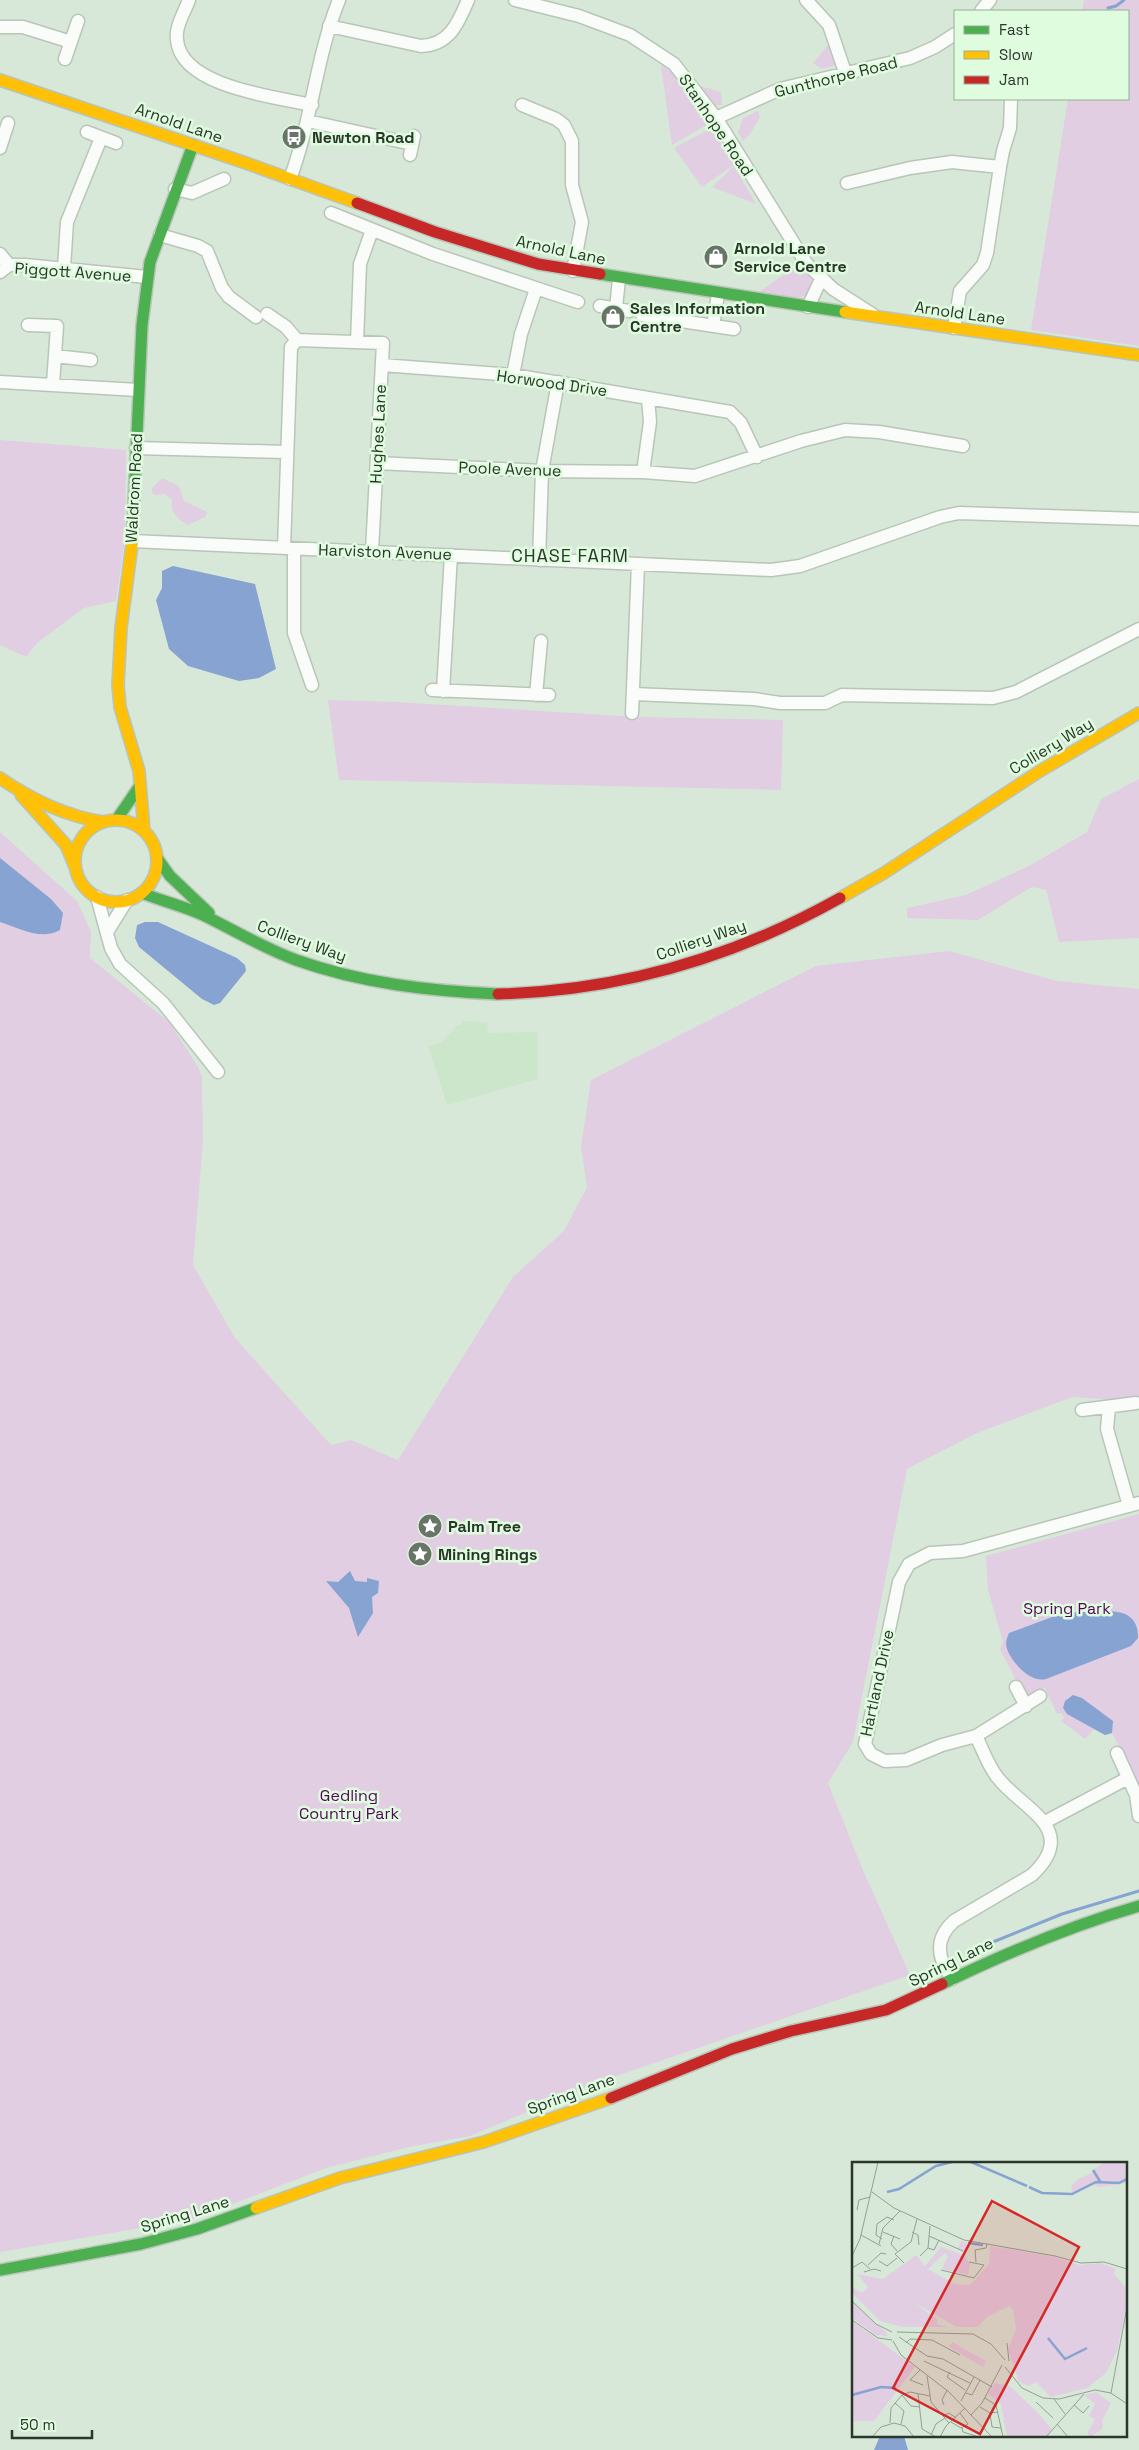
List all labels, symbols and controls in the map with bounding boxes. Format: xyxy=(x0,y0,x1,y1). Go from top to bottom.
legend xyxy=(954,10,1129,100)
text: Fast xyxy=(999,20,1030,39)
text: Slow xyxy=(999,45,1033,64)
street label: Gunthorpe Road xyxy=(772,52,900,102)
street label: Stanhope Road xyxy=(674,70,758,180)
text: Jam xyxy=(999,70,1029,89)
street label: Arnold Lane xyxy=(132,98,226,148)
bus stop icon: Newton Road xyxy=(281,124,307,150)
place label: Newton Road xyxy=(312,127,414,148)
street label: Arnold Lane xyxy=(514,230,608,270)
place label: Arnold Lane Service Centre xyxy=(734,238,847,277)
shop icon: Arnold Lane Service Centre xyxy=(703,244,729,270)
street label: Piggott Avenue xyxy=(14,257,132,287)
street label: Arnold Lane xyxy=(913,296,1007,330)
place label: Sales Information Centre xyxy=(630,298,765,337)
shop icon: Sales Information Centre xyxy=(600,304,626,330)
street label: Horwood Drive xyxy=(495,365,609,401)
street label: Hughes Lane xyxy=(365,384,391,484)
street label: Waldrom Road xyxy=(121,433,147,543)
street label: Poole Avenue xyxy=(458,457,562,481)
street label: Harviston Avenue xyxy=(318,539,452,565)
district label: CHASE FARM xyxy=(511,544,629,567)
street label: Colliery Way xyxy=(1005,713,1097,779)
street label: Colliery Way xyxy=(254,915,350,967)
street label: Colliery Way xyxy=(653,915,749,965)
place icon: Palm Tree xyxy=(417,1513,443,1539)
place label: Palm Tree xyxy=(448,1516,521,1537)
place icon: Mining Rings xyxy=(407,1541,433,1567)
place label: Mining Rings xyxy=(438,1544,537,1565)
park label: Spring Park xyxy=(1023,1598,1111,1619)
street label: Hartland Drive xyxy=(855,1628,899,1738)
park label: Gedling Country Park xyxy=(299,1785,399,1824)
street label: Spring Lane xyxy=(905,1933,997,1991)
street label: Spring Lane xyxy=(524,2068,618,2120)
inset map xyxy=(852,2162,1126,2438)
street label: Spring Lane xyxy=(138,2191,232,2237)
scale bar xyxy=(12,2408,92,2440)
text: 50 m xyxy=(20,2415,55,2434)

